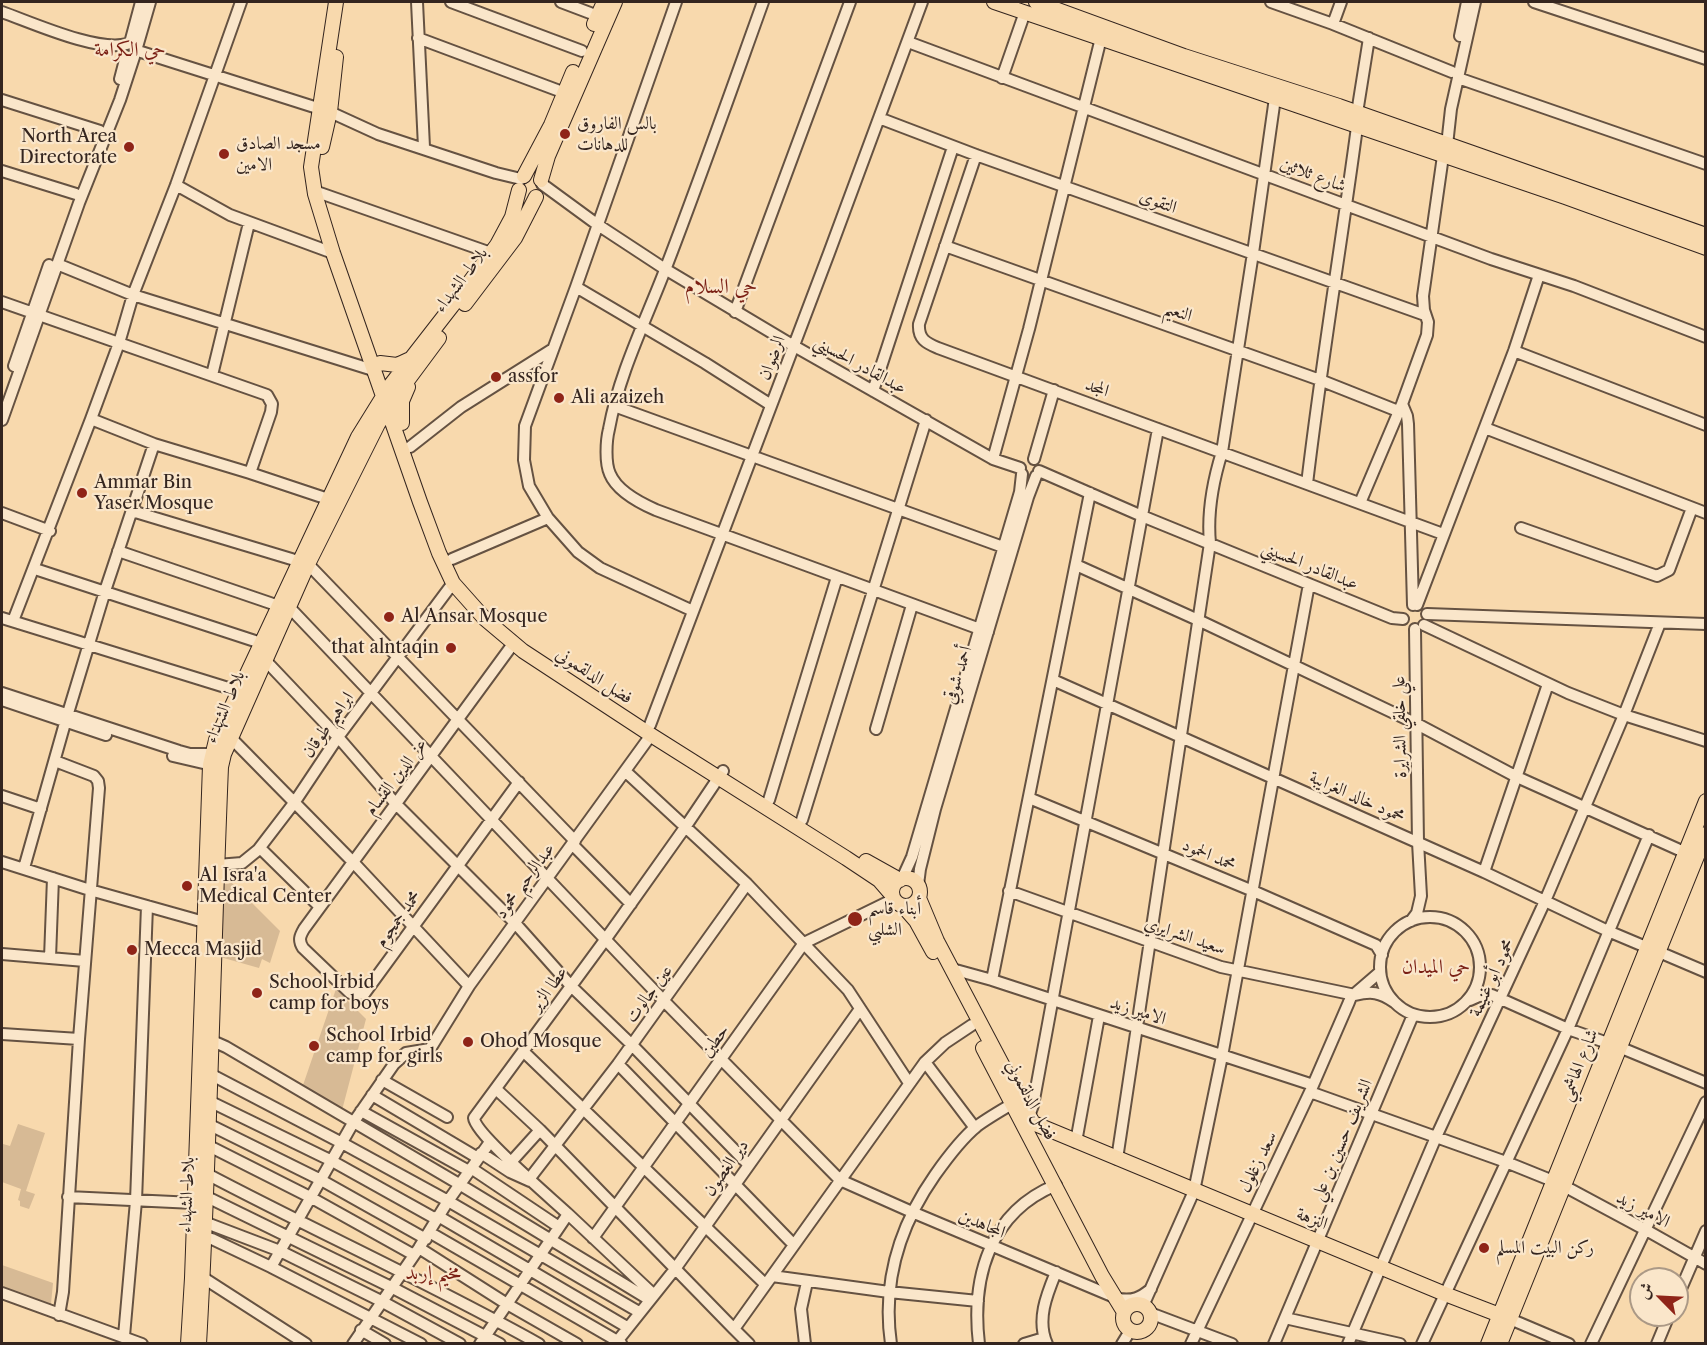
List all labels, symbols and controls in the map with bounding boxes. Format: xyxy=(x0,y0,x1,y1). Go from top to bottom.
district label: حي الكرامة xyxy=(94,38,166,62)
place label: بالس الفاروق للدهانات xyxy=(577,113,657,156)
place label: North Area Directorate xyxy=(19,126,117,168)
marker: بالس الفاروق للدهانات xyxy=(558,127,572,141)
place label: مسجد الصادق الامين xyxy=(236,133,321,176)
marker: North Area Directorate xyxy=(122,140,136,154)
marker: مسجد الصادق الامين xyxy=(217,147,231,161)
street label: شارع ثلاثين xyxy=(1277,153,1349,197)
street label: التقوى xyxy=(1136,185,1180,219)
street label: بلاط الشهداء xyxy=(429,243,493,317)
district label: حي السلام xyxy=(685,274,757,300)
street label: النعيم xyxy=(1161,297,1195,327)
street label: عبدالقادر الحسيني xyxy=(810,331,910,399)
street label: الرضوان xyxy=(754,333,790,383)
place label: assfor xyxy=(508,366,558,388)
marker: assfor xyxy=(489,370,503,384)
street label: المجد xyxy=(1082,374,1112,402)
place label: Ali azaizeh xyxy=(571,387,664,409)
marker: Ali azaizeh xyxy=(552,391,566,405)
place label: Ammar Bin Yaser Mosque xyxy=(94,472,213,514)
marker: Ammar Bin Yaser Mosque xyxy=(75,486,89,500)
street label: عبدالقادر الحسيني xyxy=(1258,537,1362,595)
place label: Al Ansar Mosque xyxy=(401,606,547,628)
marker: Al Ansar Mosque xyxy=(382,610,396,624)
place label: that alntaqin xyxy=(331,637,439,659)
marker: that alntaqin xyxy=(444,641,458,655)
street label: فضل الدلقموني xyxy=(551,643,637,709)
street label: أحمد شوقي xyxy=(939,643,977,707)
street label: بلاط الشهداء xyxy=(200,668,250,746)
street label: علي خلقي الشرايرة xyxy=(1388,676,1412,778)
street label: ابراهيم طوقان xyxy=(297,688,359,762)
street label: عز الدين القسام xyxy=(360,734,432,820)
street label: محمود خالد الغرايبة xyxy=(1306,766,1408,828)
street label: محمد الحمود xyxy=(1179,834,1239,876)
street label: عبدالرحيم محمود xyxy=(490,839,560,923)
place label: Al Isra'a Medical Center xyxy=(199,865,332,908)
marker: Al Isra'a Medical Center xyxy=(180,879,194,893)
street label: محمد جمجوم xyxy=(370,886,426,952)
place label: أبناء قاسم الشلبي xyxy=(868,898,921,940)
marker: أبناء قاسم الشلبي xyxy=(846,910,864,928)
street label: سعيد الشرايري xyxy=(1142,912,1228,960)
street label: محمود أبو غنيمة xyxy=(1465,936,1519,1020)
place label: Mecca Masjid xyxy=(144,939,262,961)
marker: Mecca Masjid xyxy=(125,943,139,957)
district label: حي الميدان xyxy=(1402,955,1470,979)
street label: عين جالوت xyxy=(621,961,677,1027)
street label: عطا الزير xyxy=(525,962,573,1016)
place label: School Irbid camp for boys xyxy=(269,972,389,1014)
marker: School Irbid camp for boys xyxy=(250,986,264,1000)
street label: الامير زيد xyxy=(1107,992,1169,1030)
street label: حطين xyxy=(696,1020,734,1062)
place label: School Irbid camp for girls xyxy=(326,1025,443,1068)
street label: شارع الهاشمي xyxy=(1555,1026,1603,1104)
place label: Ohod Mosque xyxy=(480,1031,602,1053)
marker: Ohod Mosque xyxy=(461,1035,475,1049)
marker: School Irbid camp for girls xyxy=(307,1039,321,1053)
street label: فضل الدلقموني xyxy=(1001,1056,1061,1144)
street label: الشريف حسين بن علي xyxy=(1307,1076,1377,1204)
street label: سعد زغلول xyxy=(1234,1128,1282,1196)
street label: دير الغصون xyxy=(699,1135,753,1201)
street label: بلاط الشهداء xyxy=(175,1156,199,1234)
street label: الامير زيد xyxy=(1613,1187,1673,1233)
street label: النزهة xyxy=(1293,1203,1331,1235)
street label: المجاهدين xyxy=(955,1205,1009,1243)
place label: ركن البيت المسلم xyxy=(1496,1237,1594,1259)
marker: ركن البيت المسلم xyxy=(1477,1241,1491,1255)
district label: مخيم إربد xyxy=(405,1261,461,1285)
north arrow xyxy=(1629,1267,1689,1327)
text: ش xyxy=(1632,1279,1657,1302)

